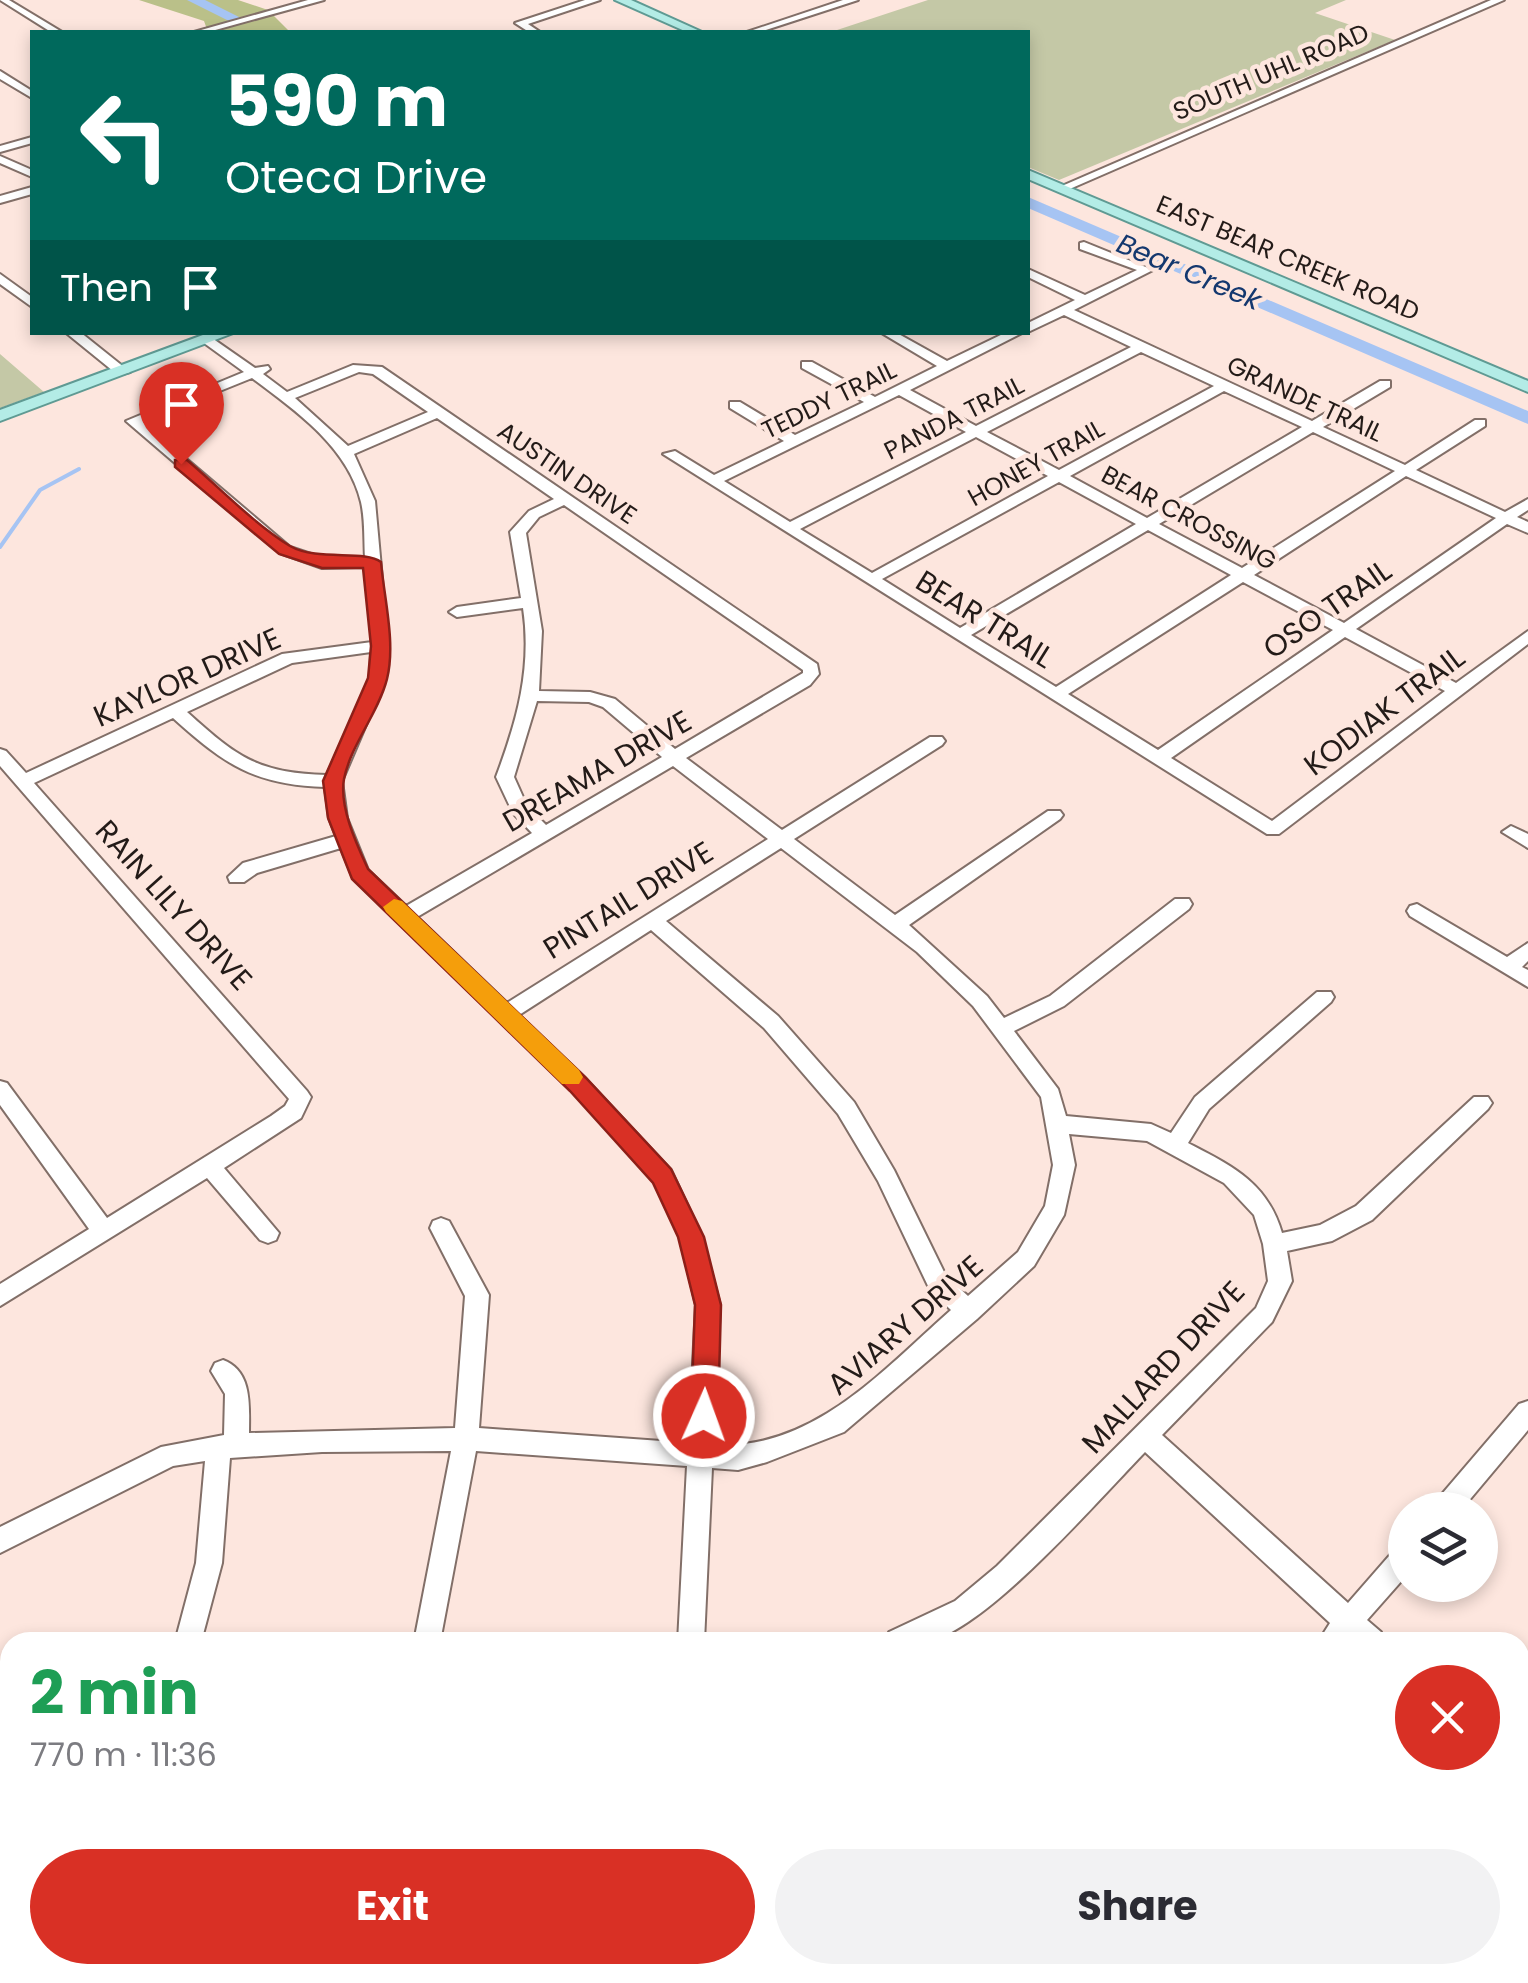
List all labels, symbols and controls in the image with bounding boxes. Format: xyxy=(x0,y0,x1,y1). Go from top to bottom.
street label: SOUTH UHL ROAD xyxy=(1168,15,1374,129)
text: 590 m xyxy=(225,52,448,151)
icon: left xyxy=(60,70,190,200)
text: Oteca Drive xyxy=(225,146,487,209)
street label: EAST BEAR CREEK ROAD xyxy=(1151,187,1425,329)
water label: Bear Creek xyxy=(1111,224,1269,321)
icon: arrive xyxy=(173,260,228,315)
text: Then xyxy=(60,261,153,314)
street label: GRANDE TRAIL xyxy=(1221,347,1389,451)
street label: TEDDY TRAIL xyxy=(756,352,902,448)
pin xyxy=(139,362,224,465)
street label: PANDA TRAIL xyxy=(878,368,1030,468)
icon: arrive xyxy=(154,377,209,432)
street label: HONEY TRAIL xyxy=(961,411,1111,515)
street label: AUSTIN DRIVE xyxy=(490,413,644,533)
street label: BEAR CROSSING xyxy=(1095,457,1283,579)
street label: OSO TRAIL xyxy=(1254,549,1400,669)
street label: BEAR TRAIL xyxy=(908,560,1062,678)
street label: KAYLOR DRIVE xyxy=(86,616,288,738)
street label: KODIAK TRAIL xyxy=(1295,636,1473,786)
street label: DREAMA DRIVE xyxy=(495,699,699,843)
street label: RAIN LILY DRIVE xyxy=(86,810,262,1000)
street label: PINTAIL DRIVE xyxy=(535,831,721,969)
street label: AVIARY DRIVE xyxy=(818,1245,992,1405)
street label: MALLARD DRIVE xyxy=(1072,1271,1254,1463)
position arrow xyxy=(652,1364,756,1468)
map controls xyxy=(1388,1492,1498,1602)
button: layers xyxy=(1388,1492,1498,1602)
text: 2 min xyxy=(30,1651,199,1735)
button: close xyxy=(1395,1665,1500,1770)
text: 770 m · 11:36 xyxy=(30,1732,217,1777)
button: Exit xyxy=(30,1849,755,1964)
button: Share xyxy=(775,1849,1500,1964)

